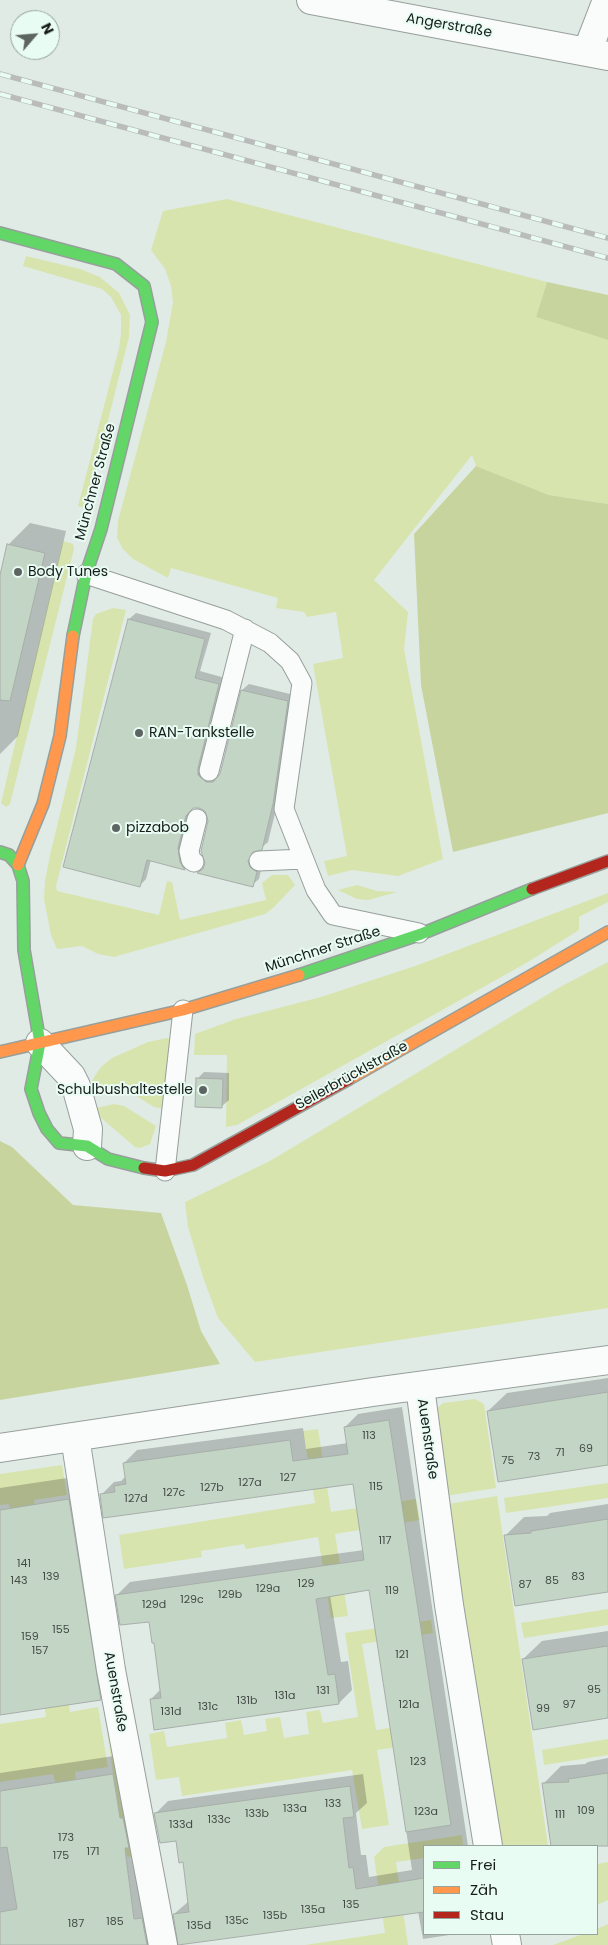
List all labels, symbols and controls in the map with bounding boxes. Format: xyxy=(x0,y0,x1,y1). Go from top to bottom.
north arrow xyxy=(10,10,60,60)
street label: Angerstraße xyxy=(405,10,493,42)
text: N xyxy=(36,19,59,38)
street label: Münchner Straße xyxy=(72,422,120,542)
place label: Body Tunes xyxy=(28,564,108,580)
marker: Body Tunes xyxy=(12,566,24,578)
place label: RAN-Tankstelle xyxy=(149,725,254,741)
marker: RAN-Tankstelle xyxy=(133,727,145,739)
place label: pizzabob xyxy=(126,820,189,836)
marker: pizzabob xyxy=(110,822,122,834)
street label: Münchner Straße xyxy=(263,923,383,977)
street label: Seilerbrücklstraße xyxy=(293,1038,411,1114)
place label: Schulbushaltestelle xyxy=(57,1082,193,1098)
marker: Schulbushaltestelle xyxy=(197,1084,209,1096)
street label: Auenstraße xyxy=(413,1398,441,1480)
house number: 113 xyxy=(362,1429,376,1443)
house number: 69 xyxy=(579,1442,593,1456)
house number: 71 xyxy=(555,1446,565,1460)
house number: 73 xyxy=(528,1450,540,1464)
house number: 75 xyxy=(502,1454,514,1468)
house number: 127 xyxy=(280,1471,296,1485)
house number: 127a xyxy=(238,1476,262,1490)
house number: 115 xyxy=(369,1480,383,1494)
house number: 127b xyxy=(200,1481,224,1495)
house number: 127c xyxy=(163,1486,185,1500)
house number: 127d xyxy=(124,1492,148,1506)
house number: 117 xyxy=(378,1534,392,1548)
house number: 141 xyxy=(17,1557,31,1571)
house number: 139 xyxy=(43,1570,59,1584)
house number: 83 xyxy=(571,1570,585,1584)
house number: 143 xyxy=(11,1574,27,1588)
house number: 85 xyxy=(545,1574,559,1588)
house number: 129 xyxy=(298,1577,314,1591)
house number: 87 xyxy=(519,1578,531,1592)
house number: 129a xyxy=(256,1582,280,1596)
house number: 119 xyxy=(385,1584,399,1598)
house number: 129b xyxy=(218,1588,242,1602)
house number: 129c xyxy=(180,1593,204,1607)
house number: 129d xyxy=(142,1598,166,1612)
house number: 155 xyxy=(52,1623,70,1637)
house number: 159 xyxy=(21,1630,39,1644)
house number: 157 xyxy=(32,1644,48,1658)
house number: 121 xyxy=(395,1648,409,1662)
street label: Auenstraße xyxy=(100,1650,130,1734)
house number: 95 xyxy=(587,1683,601,1697)
house number: 131 xyxy=(316,1684,330,1698)
house number: 131a xyxy=(275,1689,295,1703)
house number: 131b xyxy=(237,1694,257,1708)
house number: 121a xyxy=(399,1698,419,1712)
house number: 97 xyxy=(563,1698,575,1712)
house number: 131c xyxy=(198,1700,218,1714)
house number: 99 xyxy=(536,1702,550,1716)
house number: 131d xyxy=(161,1705,181,1719)
house number: 123 xyxy=(410,1755,426,1769)
house number: 133 xyxy=(325,1797,341,1811)
house number: 133a xyxy=(283,1802,307,1816)
house number: 109 xyxy=(577,1804,595,1818)
house number: 123a xyxy=(414,1805,438,1819)
house number: 133b xyxy=(245,1807,269,1821)
house number: 111 xyxy=(555,1808,565,1822)
house number: 133c xyxy=(207,1813,231,1827)
house number: 133d xyxy=(169,1818,193,1832)
house number: 173 xyxy=(58,1831,74,1845)
house number: 171 xyxy=(86,1845,100,1859)
legend xyxy=(423,1845,598,1935)
house number: 175 xyxy=(53,1849,69,1863)
text: Frei xyxy=(470,1854,496,1875)
text: Zäh xyxy=(470,1879,498,1900)
house number: 135 xyxy=(343,1898,359,1912)
house number: 135a xyxy=(301,1903,325,1917)
text: Stau xyxy=(470,1904,504,1925)
house number: 135b xyxy=(263,1909,287,1923)
house number: 135c xyxy=(225,1914,249,1928)
house number: 185 xyxy=(106,1915,124,1929)
house number: 187 xyxy=(68,1917,84,1931)
house number: 135d xyxy=(187,1919,211,1933)

